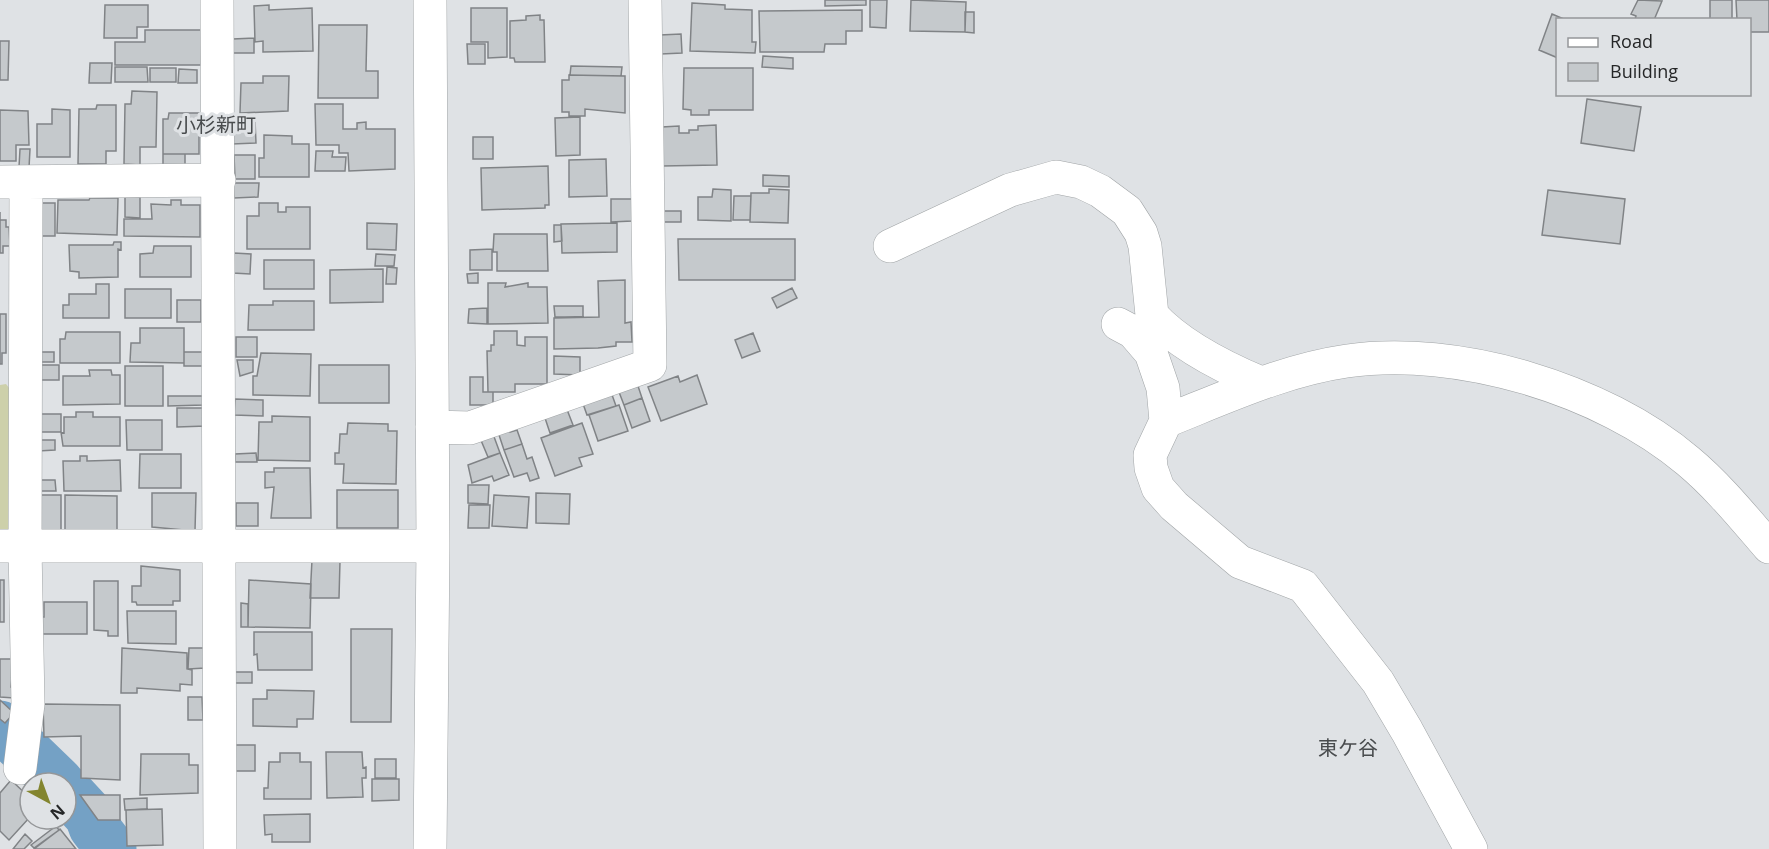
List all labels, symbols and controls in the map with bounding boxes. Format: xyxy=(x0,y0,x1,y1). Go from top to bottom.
legend xyxy=(1556,18,1751,96)
text: Road xyxy=(1610,29,1653,53)
text: Building xyxy=(1610,59,1678,83)
district label: 小杉新町 xyxy=(176,111,256,138)
district label: 東ケ谷 xyxy=(1318,734,1378,761)
north arrow xyxy=(18,771,78,831)
text: N xyxy=(46,800,70,825)

